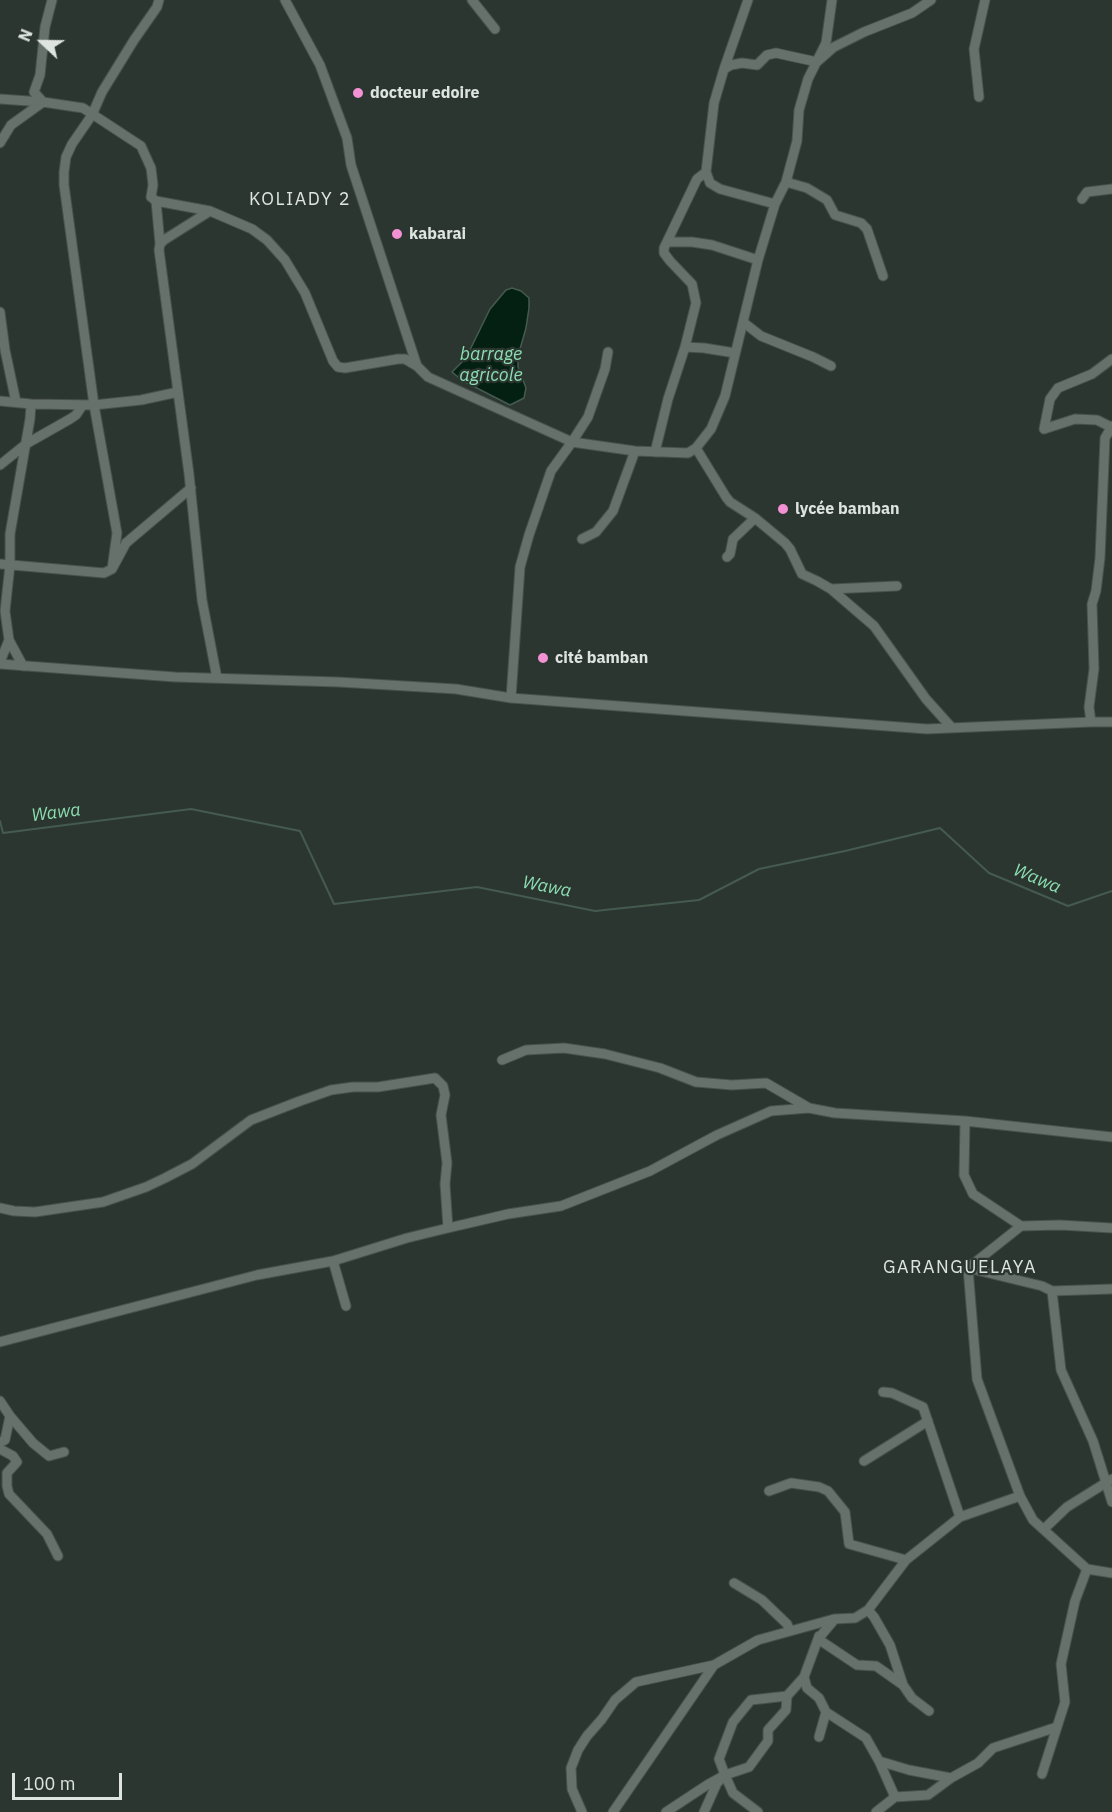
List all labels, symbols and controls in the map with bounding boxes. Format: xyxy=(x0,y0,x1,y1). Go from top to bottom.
north arrow xyxy=(12,12,72,72)
text: N xyxy=(14,26,37,44)
place label: docteur edoire xyxy=(370,83,480,103)
marker: docteur edoire xyxy=(351,86,365,100)
district label: KOLIADY 2 xyxy=(249,189,351,211)
place label: kabarai xyxy=(409,224,466,244)
marker: kabarai xyxy=(390,227,404,241)
water label: barrage agricole xyxy=(459,344,523,386)
place label: lycée bamban xyxy=(795,499,900,519)
marker: lycée bamban xyxy=(776,502,790,516)
place label: cité bamban xyxy=(555,648,648,668)
marker: cité bamban xyxy=(536,651,550,665)
water label: Wawa xyxy=(30,799,82,827)
water label: Wawa xyxy=(1010,859,1064,899)
water label: Wawa xyxy=(521,872,573,902)
district label: GARANGUELAYA xyxy=(883,1257,1037,1279)
scale bar xyxy=(15,1761,124,1799)
text: 100 m xyxy=(23,1772,75,1795)

